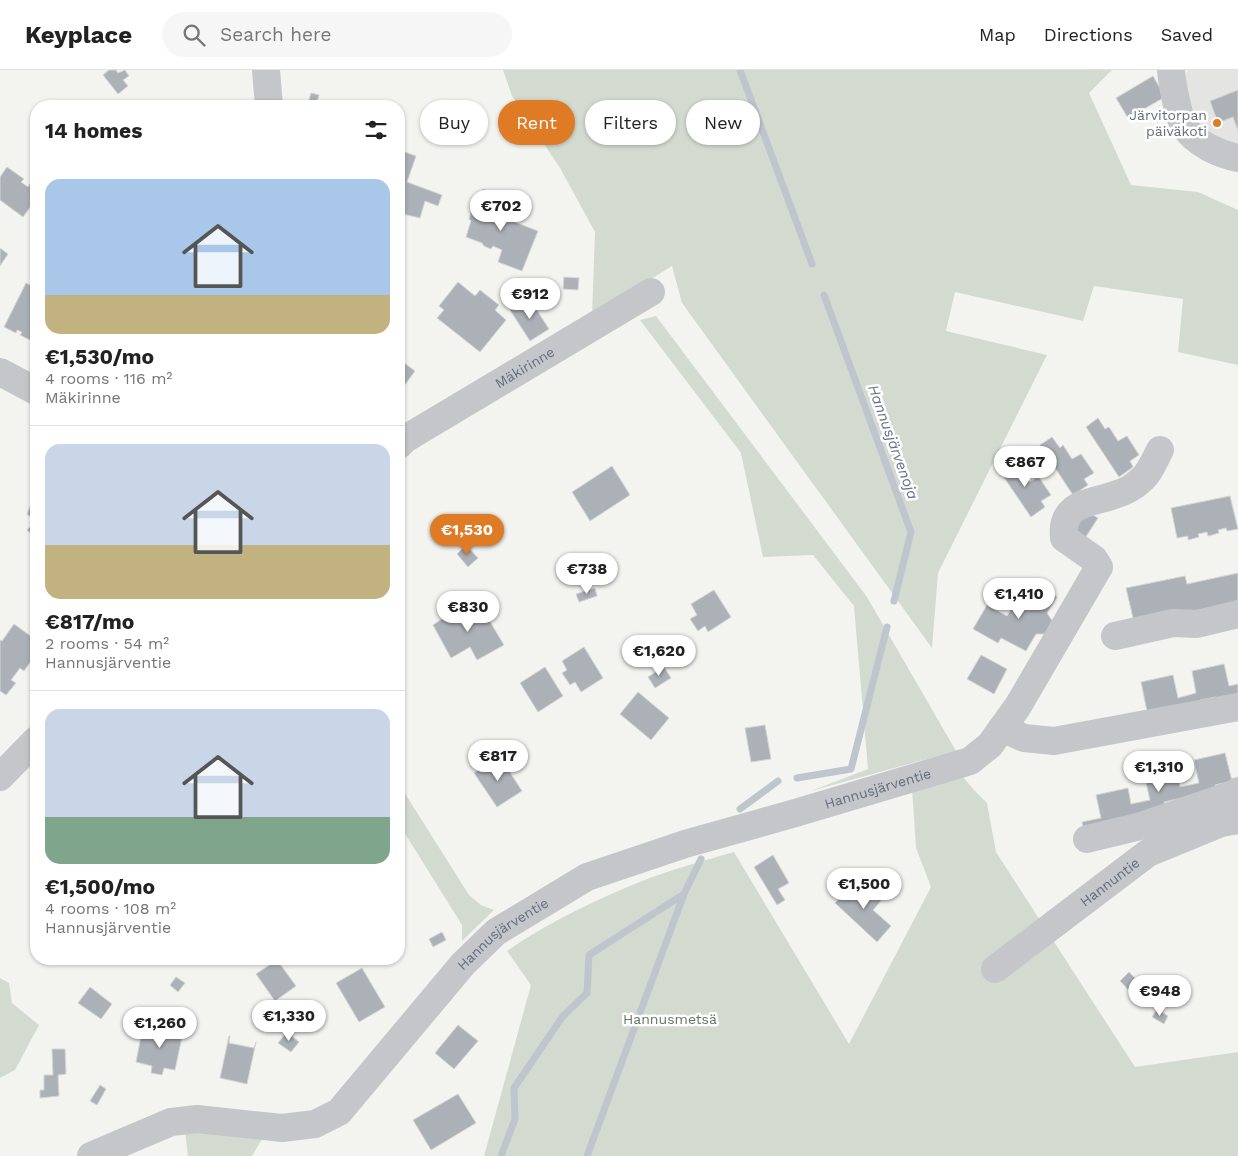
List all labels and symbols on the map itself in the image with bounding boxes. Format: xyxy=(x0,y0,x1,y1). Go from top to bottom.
place label: Järvitorpan päiväkoti xyxy=(1129,107,1207,139)
marker: Järvitorpan päiväkoti xyxy=(1211,117,1223,129)
pin: €702 xyxy=(471,190,531,232)
pin: €912 xyxy=(500,278,560,320)
street label: Mäkirinne xyxy=(492,344,557,391)
water label: Hannusjärvenoja xyxy=(864,382,922,502)
pin: €867 xyxy=(995,446,1055,488)
pin: €1,530 xyxy=(426,514,508,556)
pin: €738 xyxy=(557,552,617,595)
pin: €1,410 xyxy=(978,578,1060,620)
pin: €830 xyxy=(438,590,498,633)
pin: €1,620 xyxy=(618,634,700,677)
pin: €817 xyxy=(468,740,528,782)
pin: €1,310 xyxy=(1118,750,1200,793)
street label: Hannusjärventie xyxy=(822,765,933,812)
street label: Hannuntie xyxy=(1077,854,1143,910)
pin: €1,500 xyxy=(823,868,905,910)
street label: Hannusjärventie xyxy=(454,894,551,973)
pin: €948 xyxy=(1130,974,1190,1017)
pin: €1,330 xyxy=(248,1000,330,1042)
pin: €1,260 xyxy=(119,1006,201,1049)
park label: Hannusmetsä xyxy=(623,1011,717,1027)

